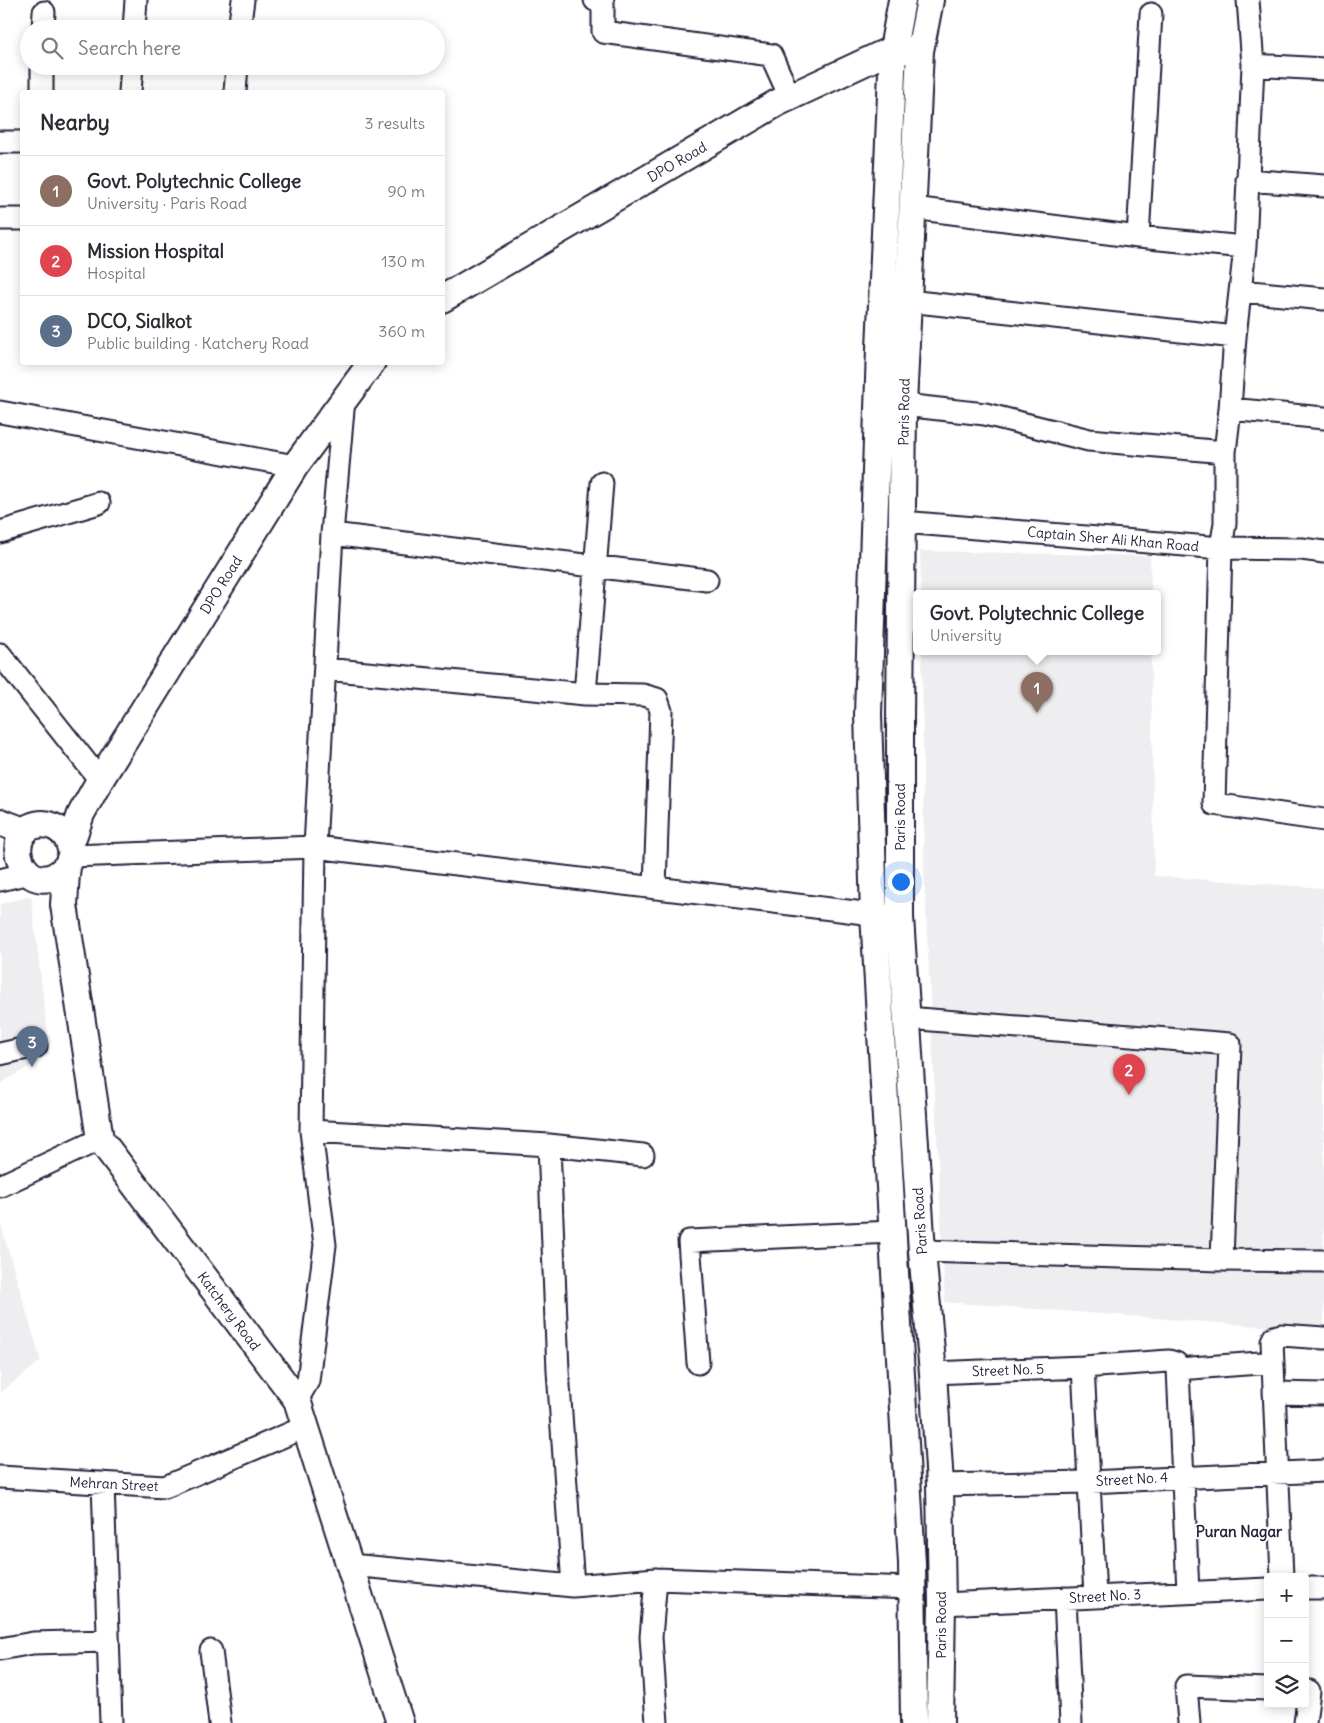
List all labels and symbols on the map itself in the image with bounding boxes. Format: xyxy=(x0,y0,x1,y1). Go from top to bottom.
street label: DPO Road xyxy=(644,138,710,186)
street label: Paris Road xyxy=(894,378,914,446)
street label: Captain Sher Ali Khan Road xyxy=(1026,523,1200,555)
street label: DPO Road xyxy=(196,553,246,617)
pin: 1 xyxy=(1021,672,1053,713)
street label: Paris Road xyxy=(891,783,909,851)
your location xyxy=(888,869,914,895)
pin: 3 xyxy=(16,1026,48,1067)
pin: 2 xyxy=(1113,1054,1145,1095)
street label: Paris Road xyxy=(909,1187,931,1255)
street label: Katchery Road xyxy=(194,1268,264,1354)
street label: Street No. 5 xyxy=(972,1360,1044,1380)
street label: Street No. 4 xyxy=(1095,1468,1169,1490)
street label: Mehran Street xyxy=(69,1473,159,1495)
district label: Puran Nagar xyxy=(1196,1522,1283,1542)
street label: Street No. 3 xyxy=(1068,1585,1142,1607)
street label: Paris Road xyxy=(932,1591,950,1659)

